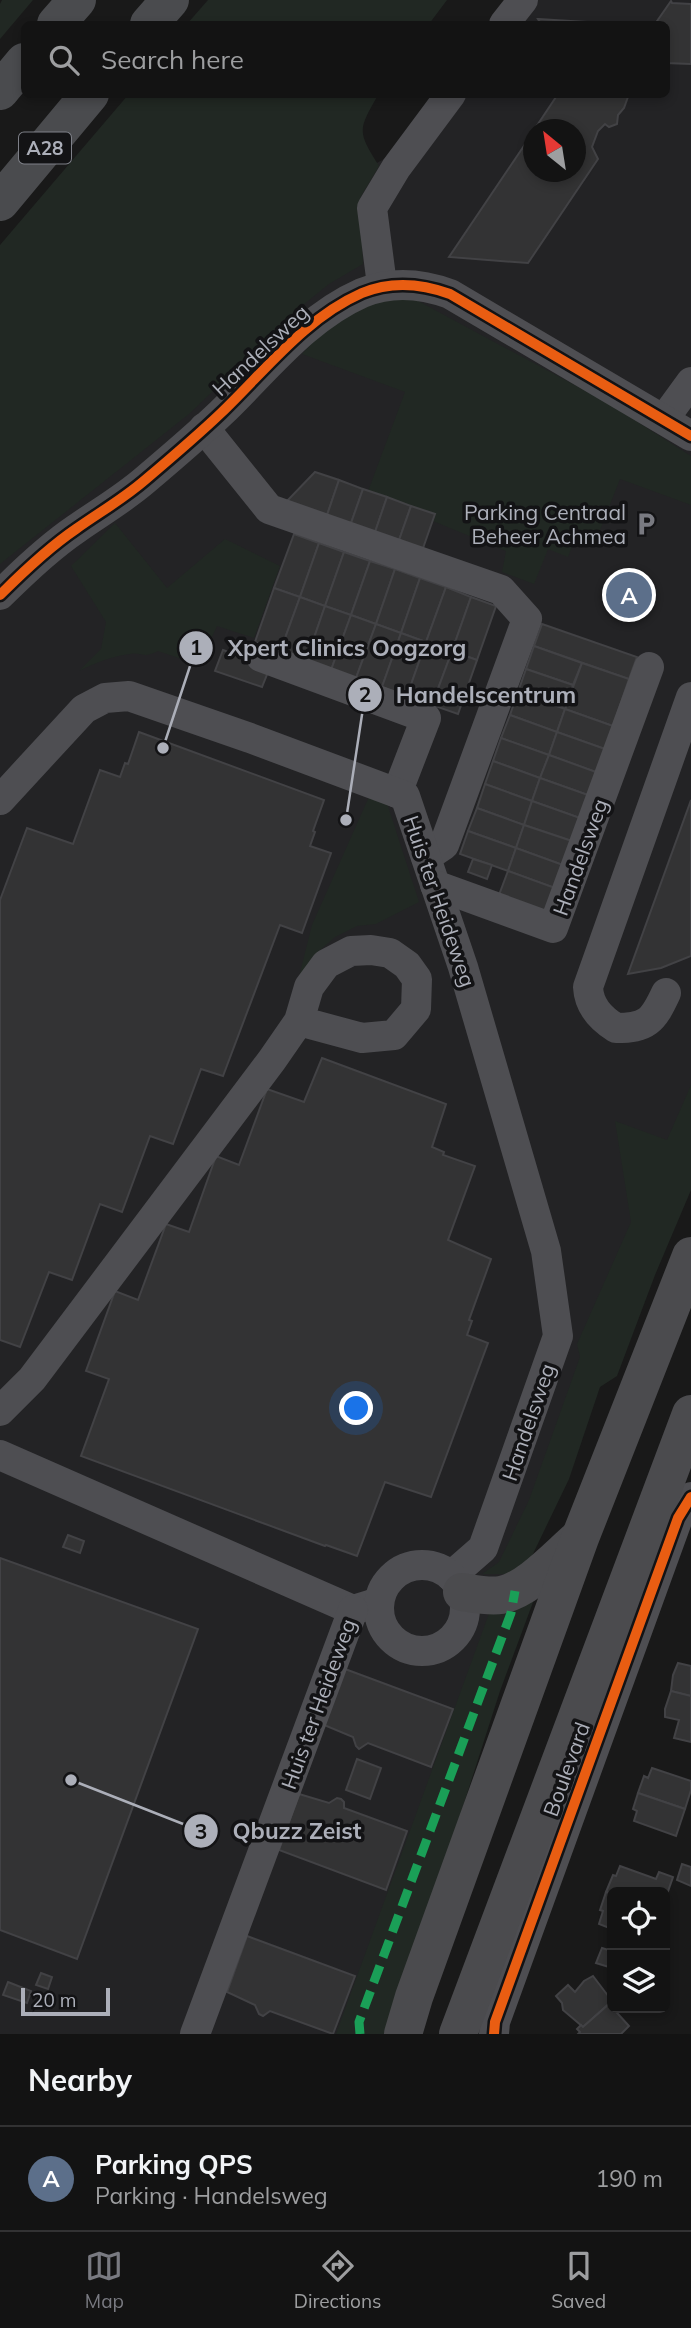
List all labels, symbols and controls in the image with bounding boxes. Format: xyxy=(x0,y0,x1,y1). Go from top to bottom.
search box xyxy=(21,21,670,98)
icon: search xyxy=(45,41,83,79)
text: Search here xyxy=(101,43,244,76)
north arrow xyxy=(523,119,586,182)
road number: A28 xyxy=(19,132,71,164)
street label: Handelsweg xyxy=(206,299,314,401)
place label: Parking Centraal Beheer Achmea xyxy=(464,499,626,549)
parking icon: Parking Centraal Beheer Achmea xyxy=(632,510,660,538)
pin: A xyxy=(606,569,652,621)
callout: Xpert Clinics Oogzorg xyxy=(179,626,480,670)
text: Xpert Clinics Oogzorg xyxy=(227,633,466,662)
text: 1 xyxy=(190,634,202,660)
callout: Handelscentrum xyxy=(347,673,590,717)
text: Handelscentrum xyxy=(396,680,576,709)
text: 2 xyxy=(359,681,371,707)
street label: Handelsweg xyxy=(547,795,613,919)
street label: Huis ter Heideweg xyxy=(398,812,482,990)
street label: Handelsweg xyxy=(496,1360,560,1484)
your location xyxy=(339,1391,373,1425)
street label: Huis ter Heideweg xyxy=(275,1615,361,1793)
street label: Boulevard xyxy=(537,1718,595,1820)
callout: Qbuzz Zeist xyxy=(184,1809,376,1853)
text: Qbuzz Zeist xyxy=(233,1816,362,1845)
text: 3 xyxy=(195,1818,207,1844)
map controls xyxy=(607,1887,670,2013)
button: locate xyxy=(607,1887,670,1950)
button: layers xyxy=(607,1950,670,2013)
scale bar xyxy=(21,1985,110,2017)
text: 20 m xyxy=(32,1988,76,2012)
text: Nearby xyxy=(28,2061,132,2099)
text: Parking QPS xyxy=(95,2148,253,2181)
text: A xyxy=(42,2164,60,2193)
text: 190 m xyxy=(595,2164,663,2193)
text: Parking · Handelsweg xyxy=(95,2181,328,2210)
tab: Map xyxy=(85,2247,124,2313)
tab: Directions xyxy=(294,2247,382,2313)
tab: Saved xyxy=(551,2247,606,2313)

